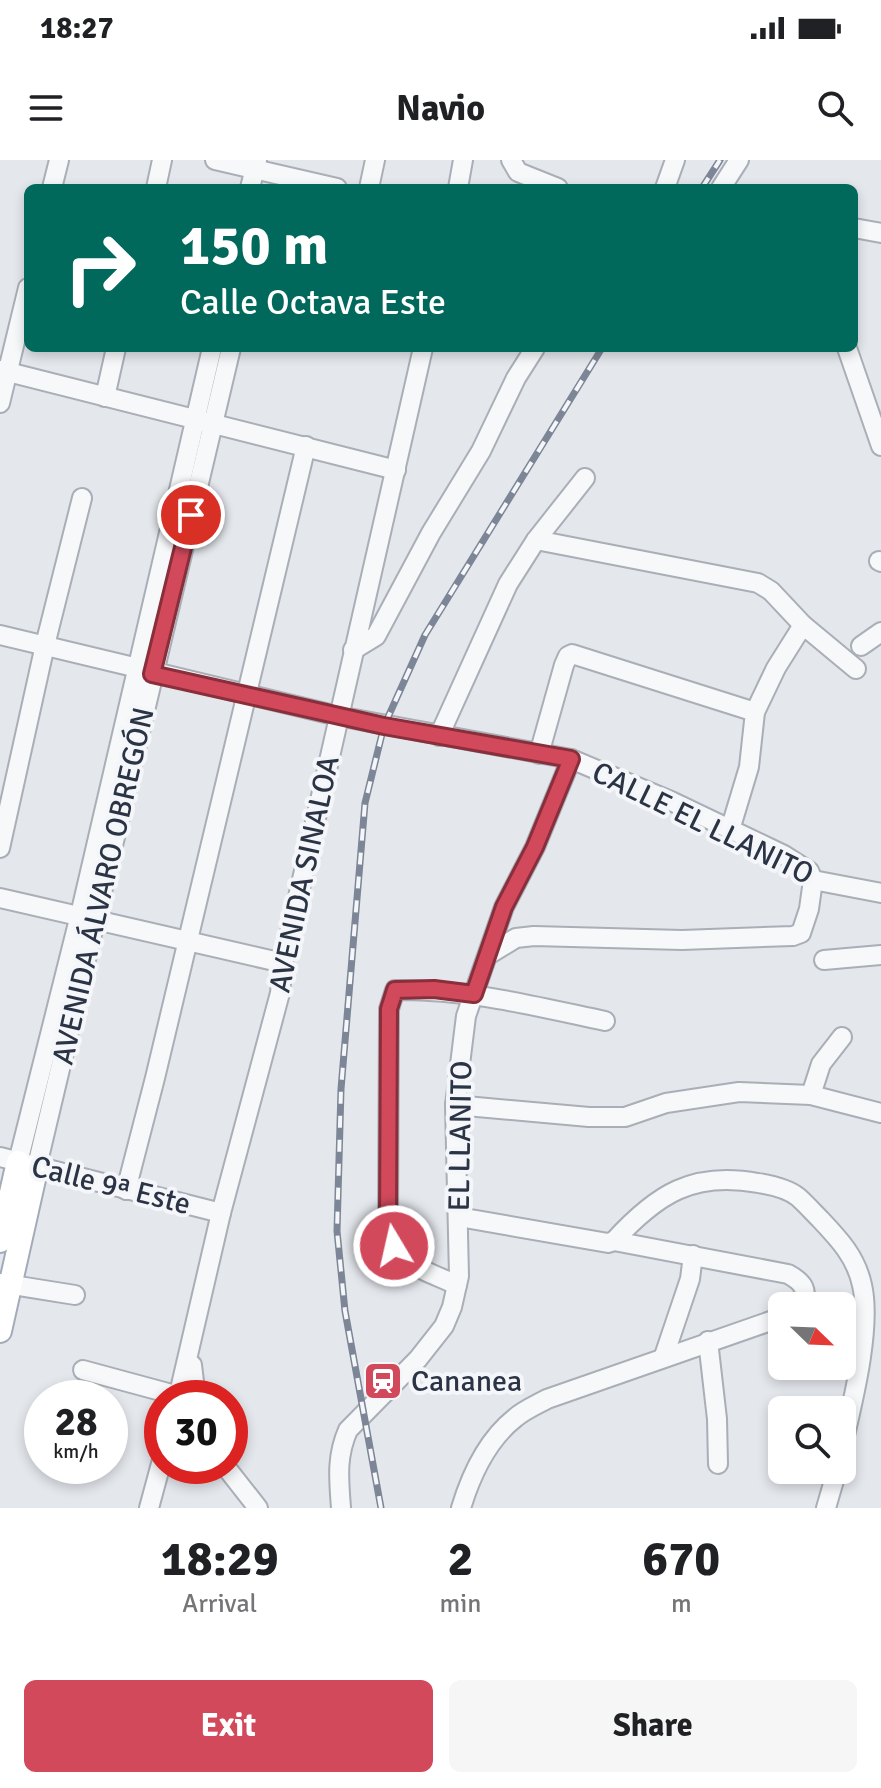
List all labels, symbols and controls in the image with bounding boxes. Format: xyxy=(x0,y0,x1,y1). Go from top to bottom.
text: 18:27 xyxy=(40,10,114,47)
icon: menu xyxy=(24,86,68,130)
text: Navio xyxy=(396,86,485,131)
icon: search xyxy=(813,86,857,130)
text: 150 m xyxy=(180,211,328,280)
icon: right xyxy=(48,216,152,320)
text: Calle Octava Este xyxy=(180,280,446,325)
pin xyxy=(157,481,225,549)
icon: arrive xyxy=(169,493,213,537)
street label: AVENIDA ÁLVARO OBREGÓN xyxy=(44,704,163,1068)
street label: AVENIDA SINALOA xyxy=(261,752,348,996)
street label: CALLE EL LLANITO xyxy=(586,754,819,893)
street label: EL LLANITO xyxy=(441,1060,480,1212)
street label: Calle 9ª Este xyxy=(28,1148,194,1223)
position arrow xyxy=(352,1204,436,1288)
north arrow xyxy=(768,1292,856,1380)
map controls xyxy=(768,1292,856,1484)
station icon: Cananea xyxy=(362,1360,404,1402)
place label: Cananea xyxy=(411,1363,522,1400)
speed limit sign: 30 xyxy=(144,1380,248,1484)
button: search xyxy=(768,1396,856,1484)
text: 28 xyxy=(54,1397,98,1447)
text: km/h xyxy=(53,1439,99,1464)
text: 18:29 xyxy=(161,1530,279,1589)
text: 2 xyxy=(448,1530,473,1589)
text: 670 xyxy=(642,1530,720,1589)
text: Arrival xyxy=(182,1588,257,1620)
text: min xyxy=(440,1588,482,1620)
text: m xyxy=(671,1588,692,1620)
button: Exit xyxy=(24,1680,433,1772)
button: Share xyxy=(449,1680,857,1772)

